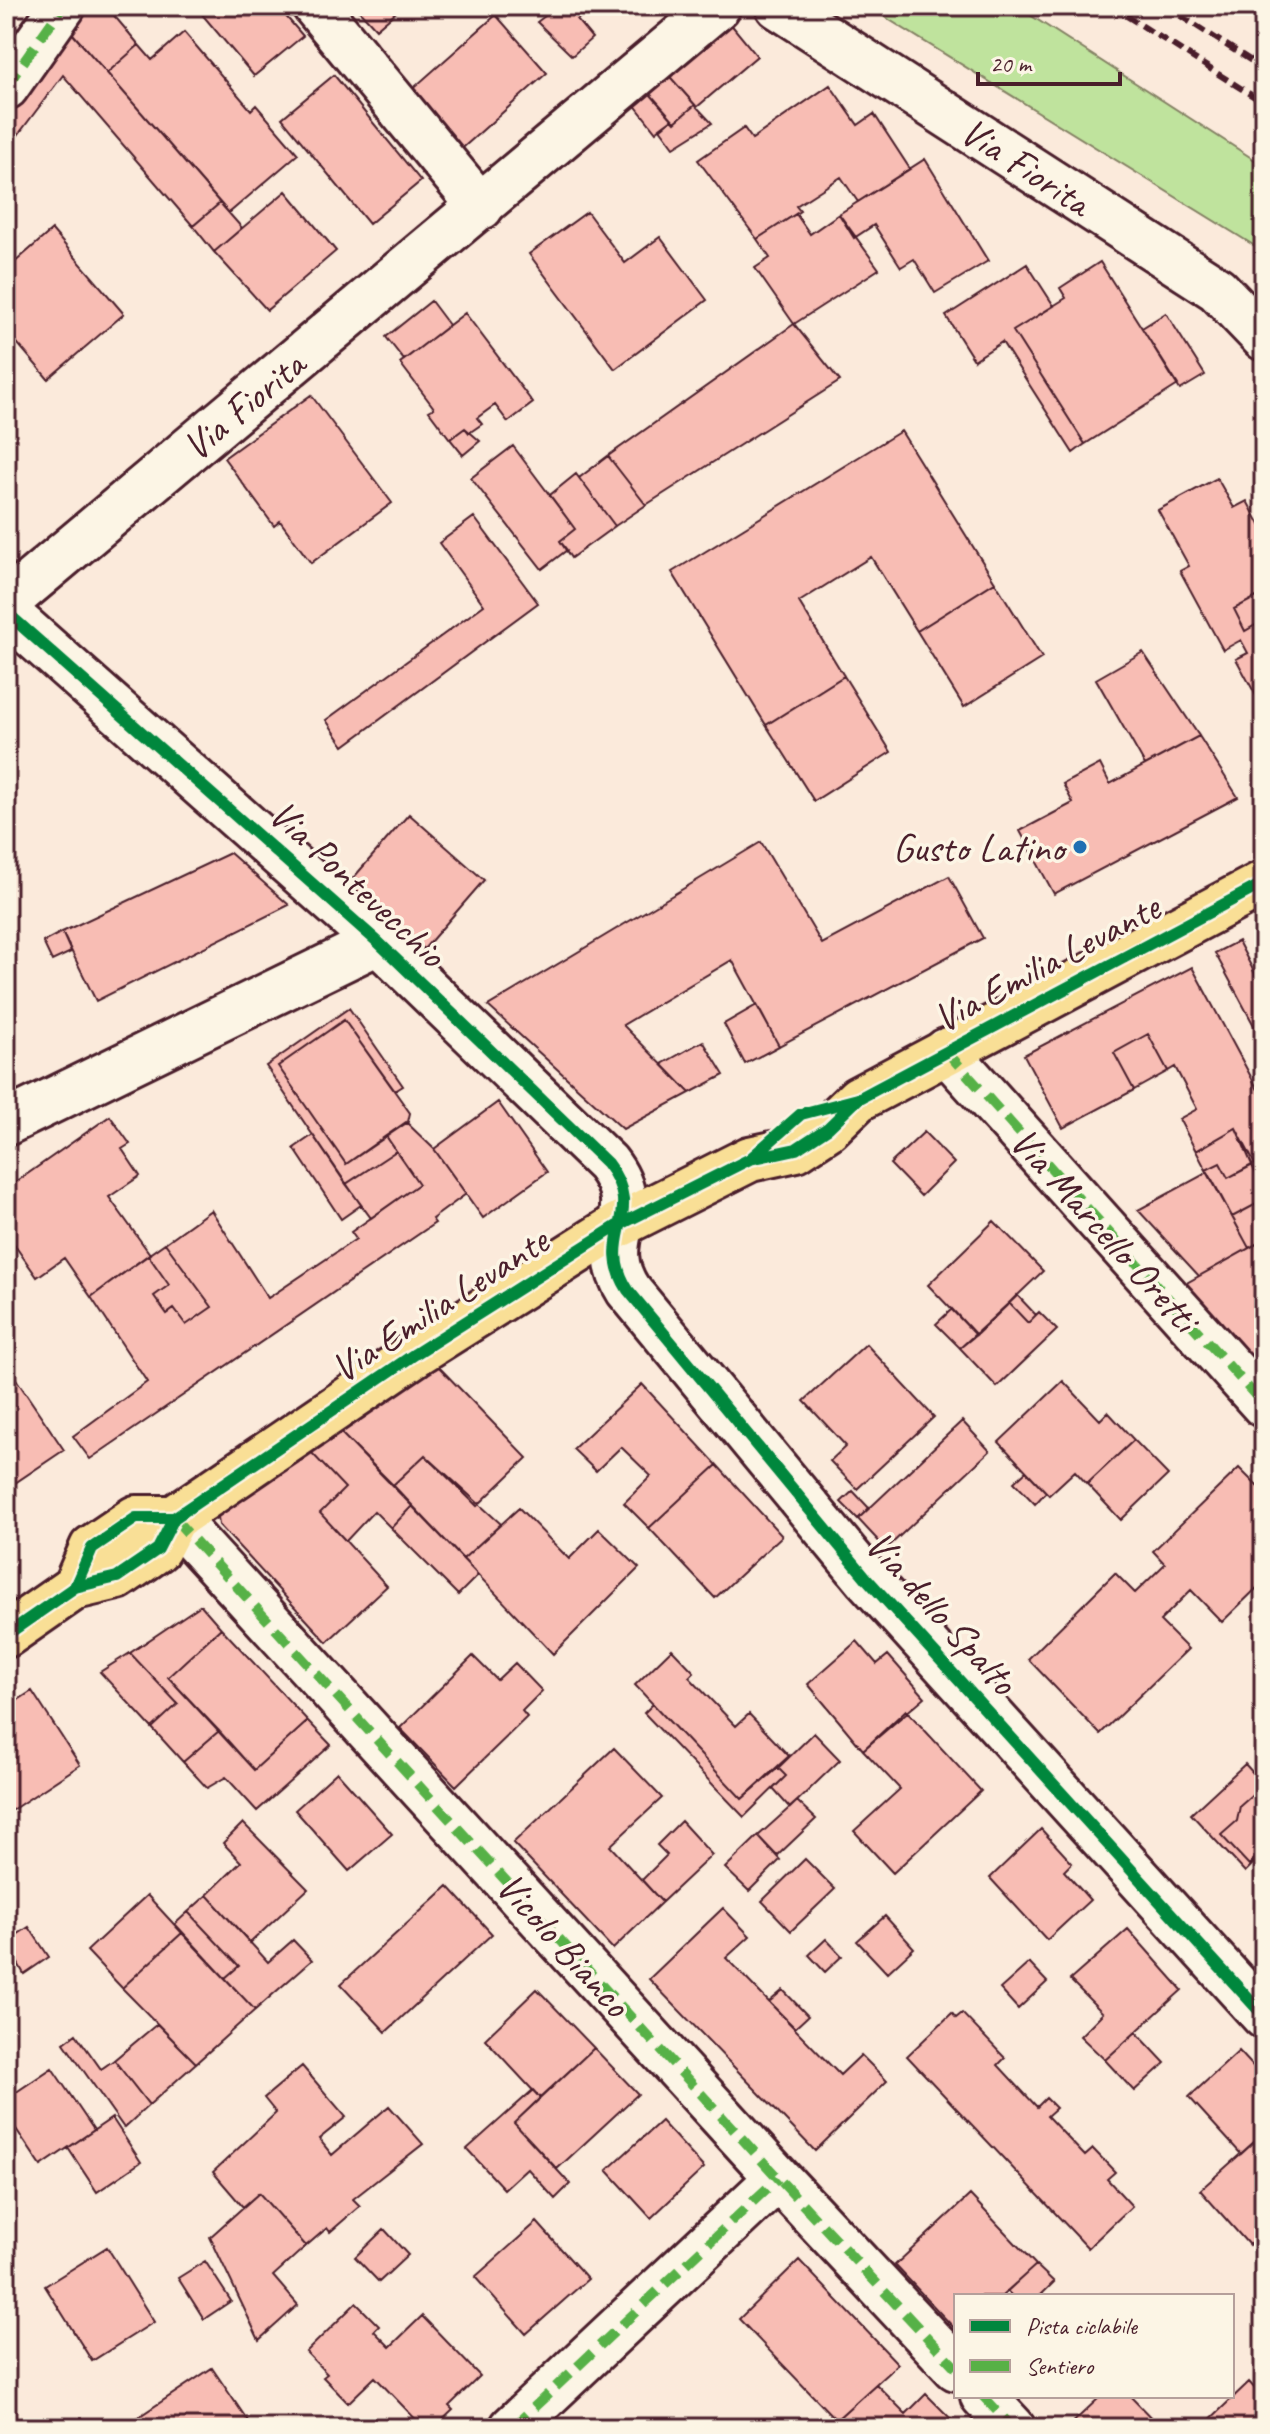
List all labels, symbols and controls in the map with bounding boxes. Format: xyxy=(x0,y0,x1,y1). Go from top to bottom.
scale bar xyxy=(978,36,1120,86)
text: 20 m xyxy=(990,49,1033,79)
street label: Via Fiorita xyxy=(951,107,1103,229)
street label: Via Fiorita xyxy=(172,338,318,471)
street label: Via Pontevecchio xyxy=(259,789,457,980)
place label: Gusto Latino xyxy=(893,823,1068,873)
marker: Gusto Latino xyxy=(1071,838,1089,856)
street label: Via Emilia Levante xyxy=(925,881,1171,1043)
street label: Via Marcello Oretti xyxy=(999,1117,1212,1346)
street label: Via Emilia Levante xyxy=(322,1214,560,1394)
street label: Via dello Spalto xyxy=(855,1520,1029,1706)
street label: Vicolo Bianco xyxy=(485,1862,642,2029)
legend xyxy=(954,2294,1234,2398)
text: Pista ciclabile xyxy=(1026,2311,1139,2341)
text: Sentiero xyxy=(1026,2351,1095,2381)

